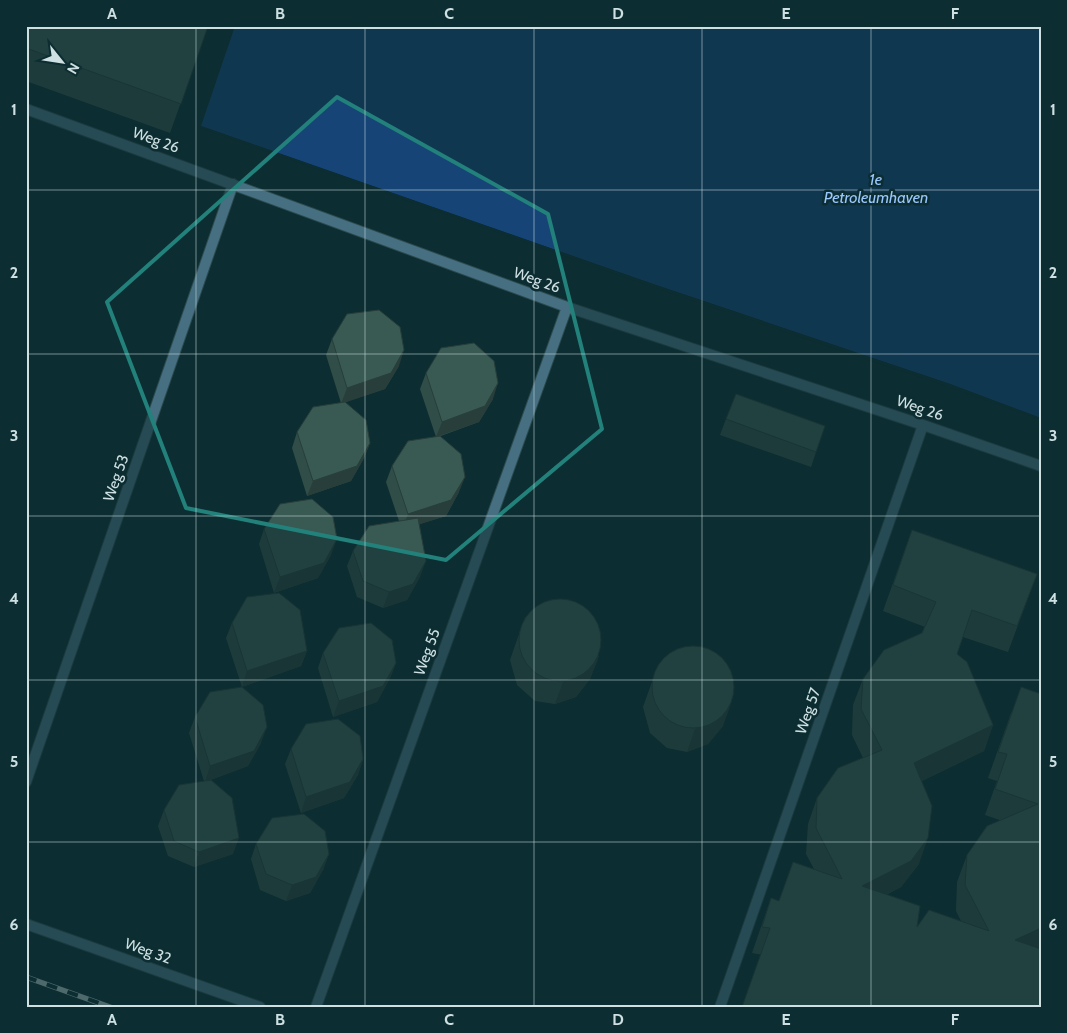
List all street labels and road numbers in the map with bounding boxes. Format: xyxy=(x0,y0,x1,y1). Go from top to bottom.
street label: Weg 26 xyxy=(130,123,182,157)
street label: Weg 26 xyxy=(511,263,563,297)
street label: Weg 26 xyxy=(894,392,946,424)
street label: Weg 53 xyxy=(100,452,132,504)
street label: Weg 55 xyxy=(410,626,444,678)
street label: Weg 57 xyxy=(792,685,824,737)
street label: Weg 32 xyxy=(122,934,174,968)

